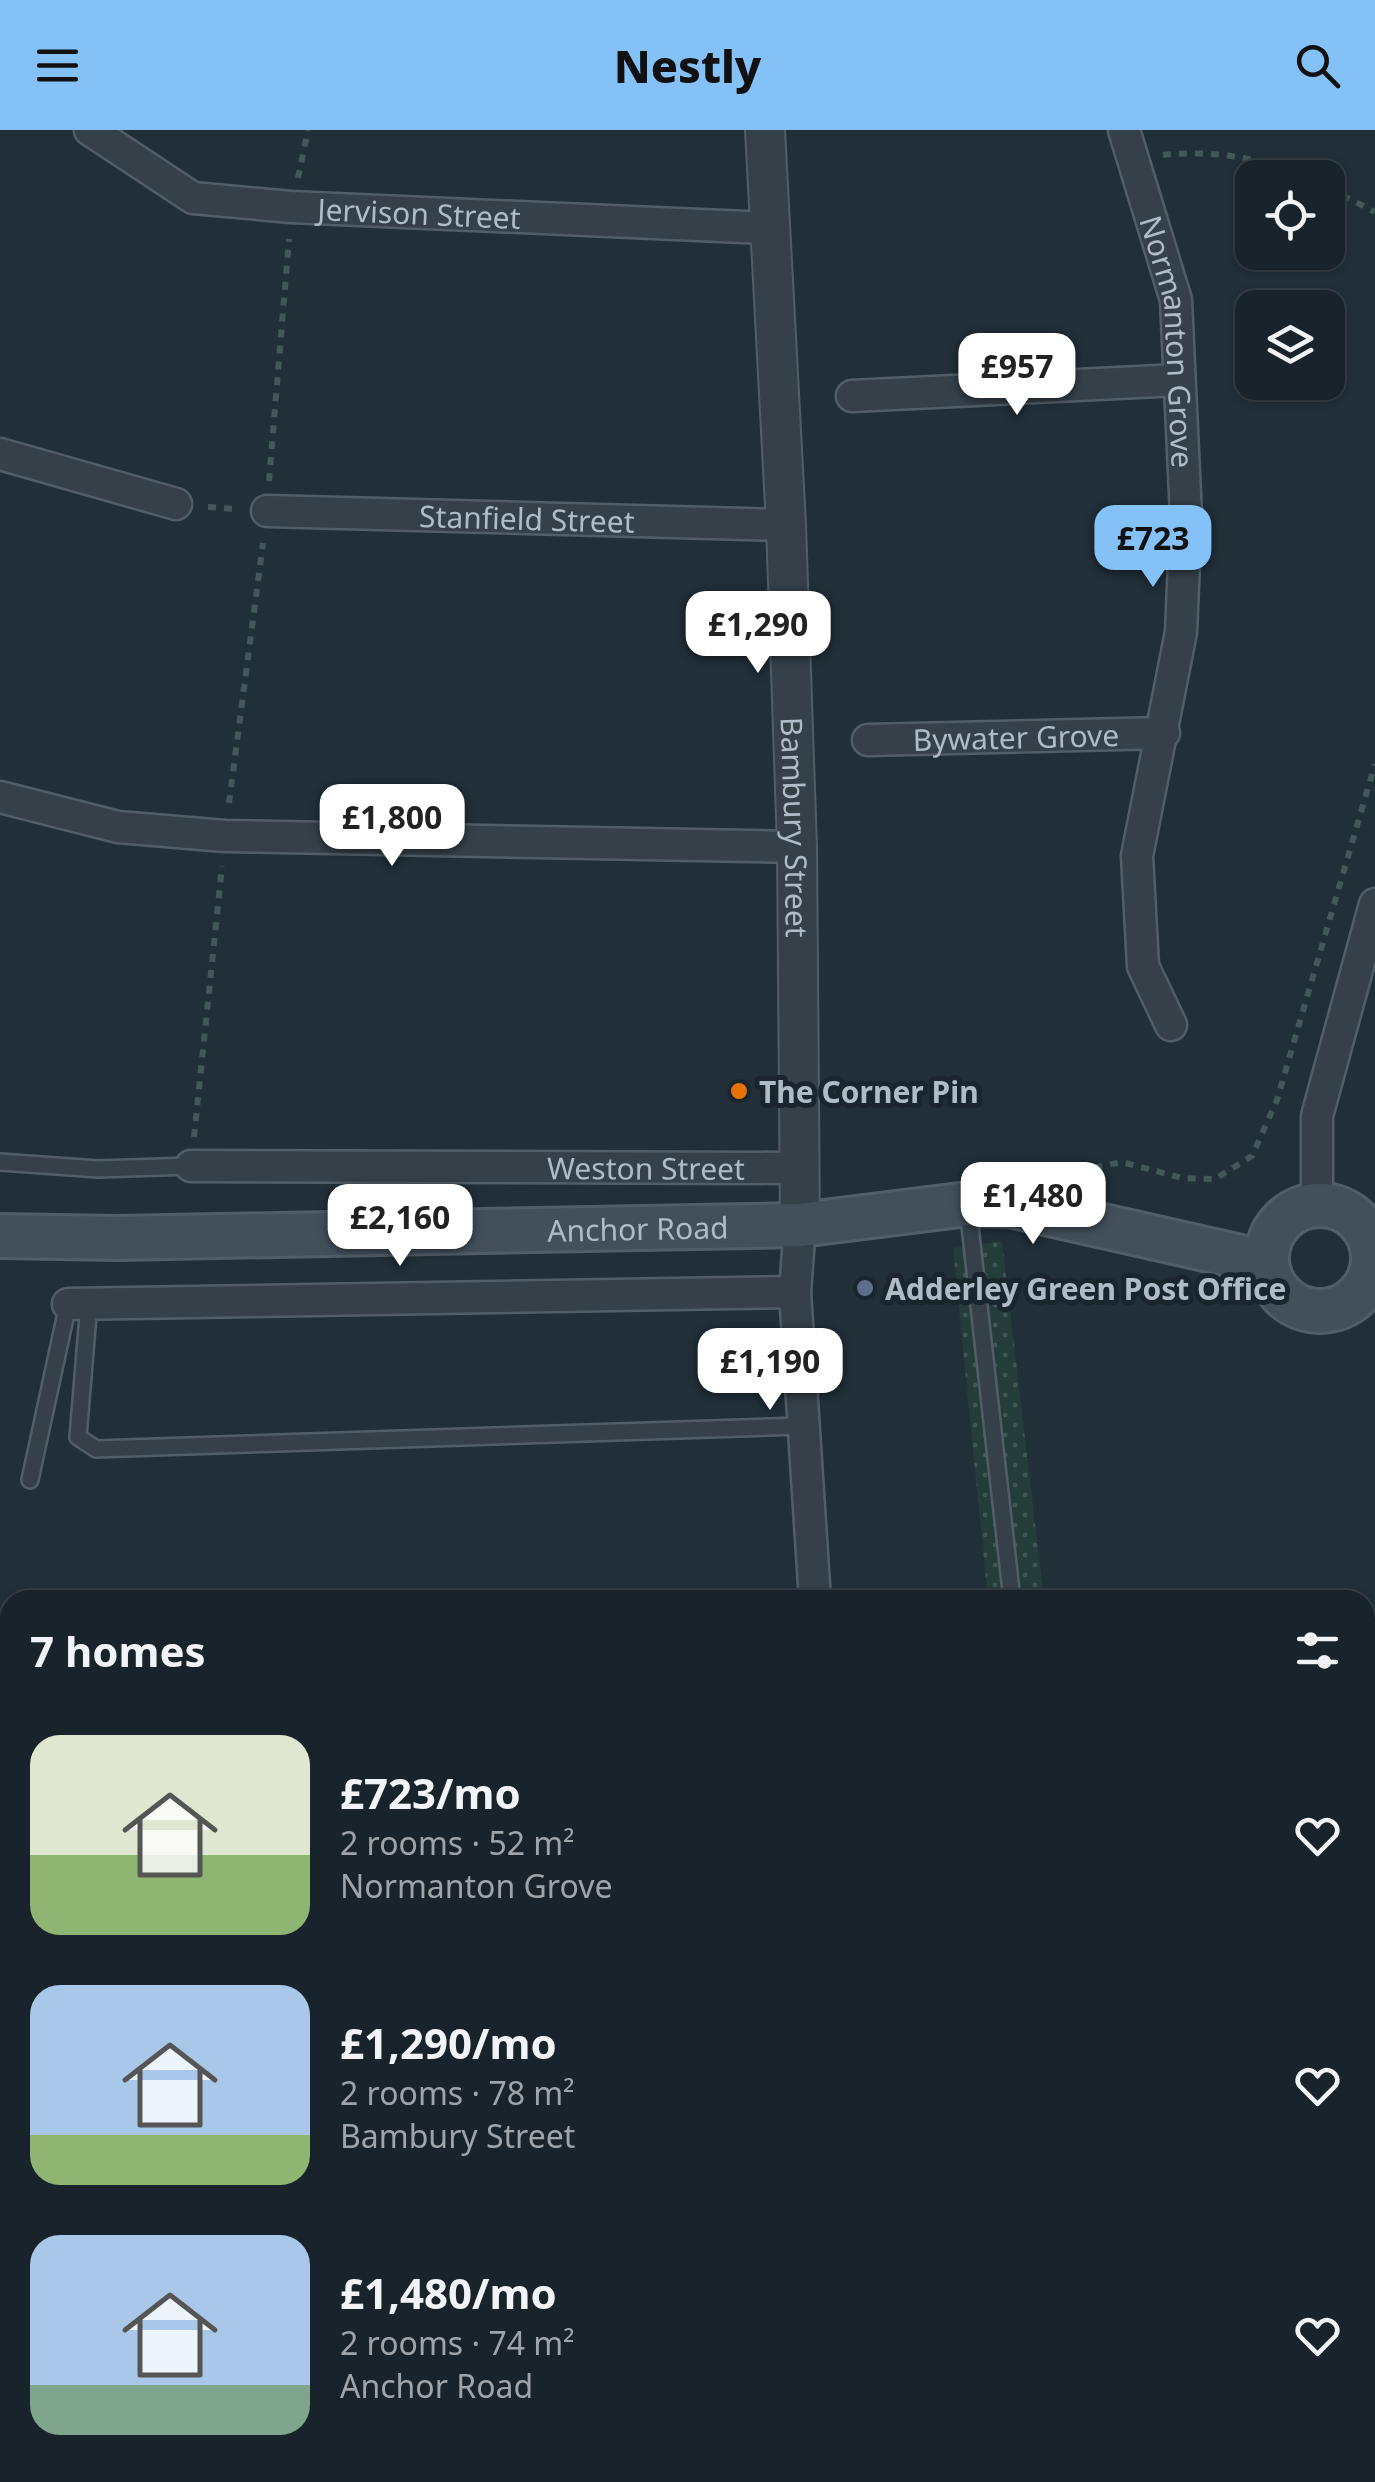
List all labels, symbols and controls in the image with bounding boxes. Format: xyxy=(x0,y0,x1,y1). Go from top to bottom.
text: Nestly xyxy=(614,35,761,96)
icon: menu xyxy=(30,38,85,93)
icon: search xyxy=(1290,38,1345,93)
map controls xyxy=(1235,160,1345,400)
button: locate xyxy=(1235,160,1345,270)
street label: Jervison Street xyxy=(314,188,522,238)
street label: Normanton Grove xyxy=(1131,210,1204,469)
button: layers xyxy=(1235,290,1345,400)
pin: £957 xyxy=(958,333,1076,418)
text: £957 xyxy=(980,344,1054,387)
street label: Stanfield Street xyxy=(419,495,635,541)
pin: £723 xyxy=(1094,505,1212,590)
text: £723 xyxy=(1116,516,1190,559)
pin: £1,290 xyxy=(677,591,839,676)
text: £1,290 xyxy=(708,602,808,645)
street label: Bywater Grove xyxy=(912,714,1120,759)
street label: Bambury Street xyxy=(772,716,818,938)
pin: £1,800 xyxy=(311,784,473,869)
text: £1,800 xyxy=(342,795,442,838)
place label: The Corner Pin xyxy=(759,1071,979,1112)
marker: The Corner Pin xyxy=(728,1080,750,1102)
street label: Weston Street xyxy=(547,1147,745,1188)
pin: £1,480 xyxy=(952,1162,1114,1247)
text: £1,480 xyxy=(983,1173,1083,1216)
pin: £2,160 xyxy=(319,1184,481,1269)
text: £2,160 xyxy=(350,1195,450,1238)
street label: Anchor Road xyxy=(547,1206,729,1250)
place label: Adderley Green Post Office xyxy=(885,1268,1286,1309)
marker: Adderley Green Post Office xyxy=(854,1277,876,1299)
pin: £1,190 xyxy=(689,1328,851,1413)
text: £1,190 xyxy=(720,1339,820,1382)
text: 7 homes xyxy=(30,1622,206,1679)
icon: filters xyxy=(1290,1623,1345,1678)
text: £723/mo xyxy=(340,1764,521,1821)
icon: home xyxy=(110,1775,230,1895)
icon: heart xyxy=(1290,1808,1345,1863)
text: 2 rooms · 52 m² xyxy=(340,1821,574,1864)
text: Normanton Grove xyxy=(340,1864,612,1907)
text: £1,290/mo xyxy=(340,2014,557,2071)
icon: home xyxy=(110,2025,230,2145)
icon: heart xyxy=(1290,2058,1345,2113)
text: 2 rooms · 78 m² xyxy=(340,2071,574,2114)
text: Bambury Street xyxy=(340,2114,575,2157)
text: £1,480/mo xyxy=(340,2264,557,2321)
icon: home xyxy=(110,2275,230,2395)
icon: heart xyxy=(1290,2308,1345,2363)
text: 2 rooms · 74 m² xyxy=(340,2321,574,2364)
text: Anchor Road xyxy=(340,2364,533,2407)

